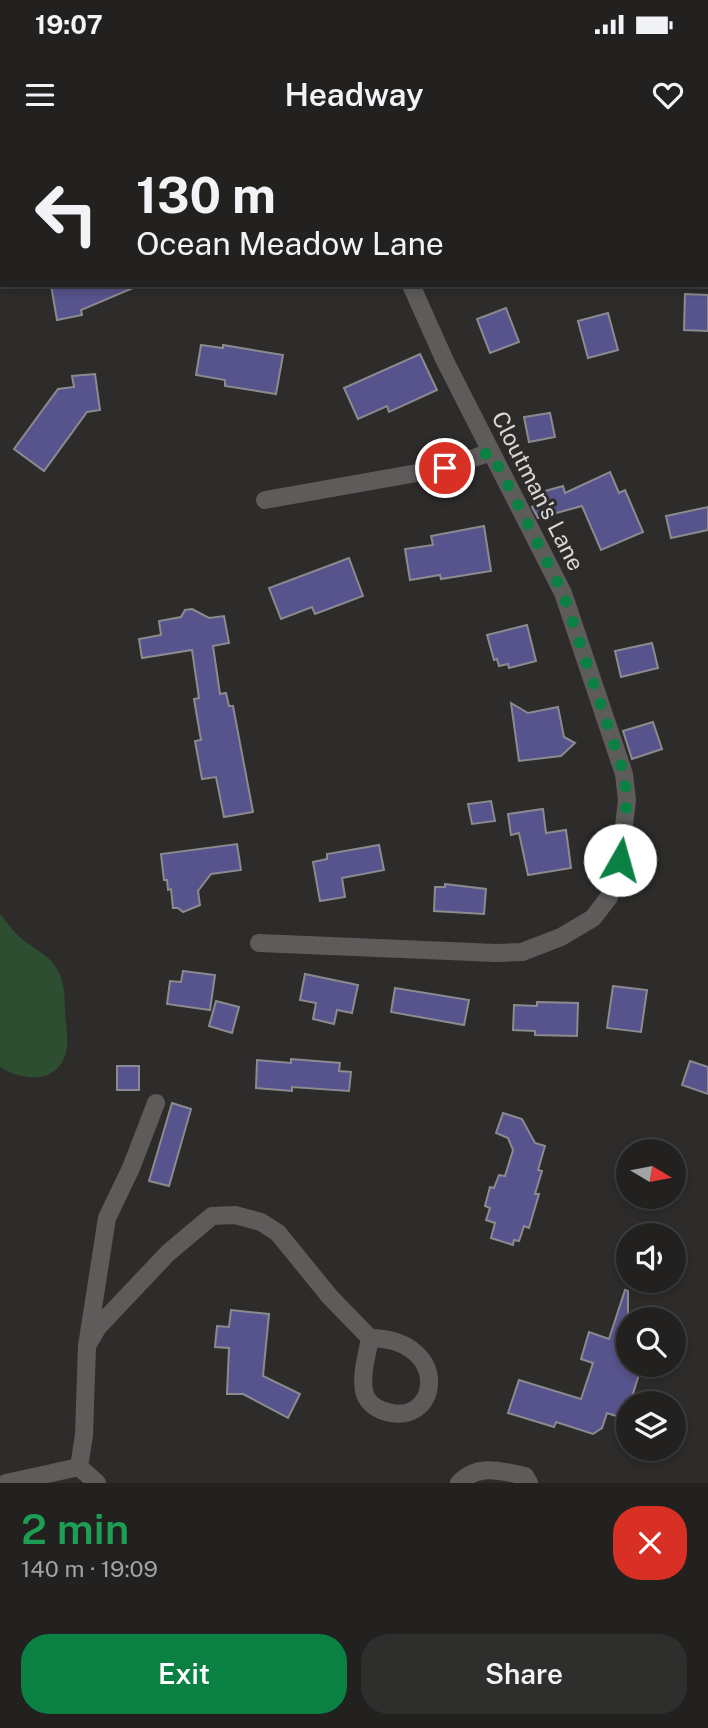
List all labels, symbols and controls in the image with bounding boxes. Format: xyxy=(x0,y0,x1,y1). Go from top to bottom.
text: 19:07 xyxy=(35,9,103,40)
icon: menu xyxy=(21,76,59,114)
text: Headway xyxy=(284,76,424,113)
icon: heart xyxy=(649,76,687,114)
text: 130 m xyxy=(136,166,276,224)
icon: left xyxy=(21,168,112,259)
text: Ocean Meadow Lane xyxy=(136,225,444,262)
street label: Cloutman's Lane xyxy=(487,407,590,575)
pin xyxy=(415,438,475,498)
icon: arrive xyxy=(426,449,464,487)
position arrow xyxy=(583,823,657,897)
north arrow xyxy=(616,1139,686,1209)
map controls xyxy=(616,1139,686,1461)
button: sound xyxy=(616,1223,686,1293)
button: search xyxy=(616,1307,686,1377)
button: layers xyxy=(616,1391,686,1461)
text: 2 min xyxy=(21,1504,129,1553)
button: close xyxy=(613,1506,687,1580)
text: 140 m · 19:09 xyxy=(21,1555,158,1582)
button: Exit xyxy=(21,1634,347,1714)
button: Share xyxy=(361,1634,687,1714)

